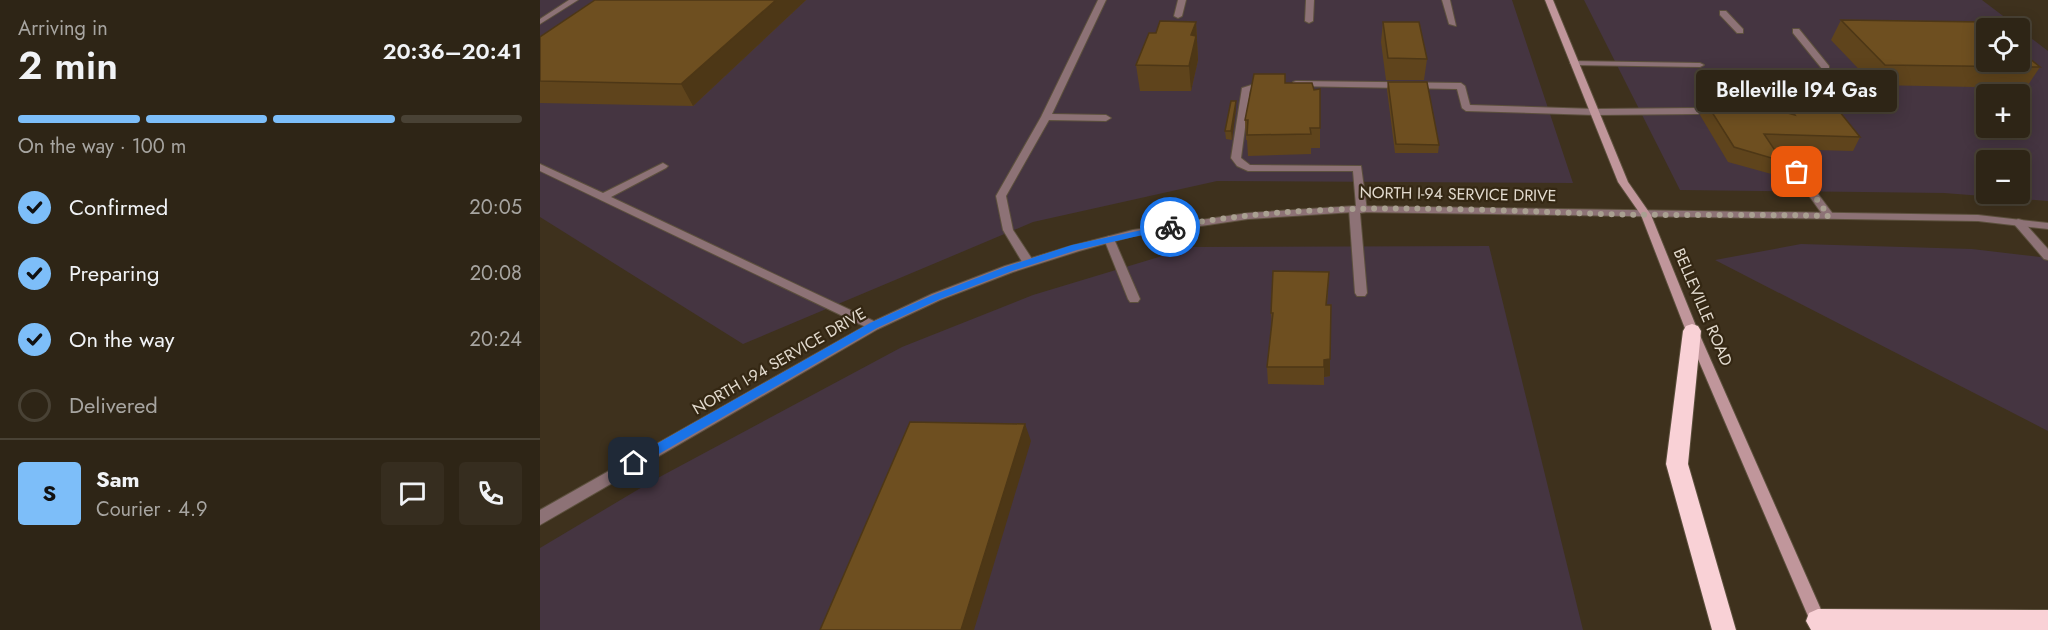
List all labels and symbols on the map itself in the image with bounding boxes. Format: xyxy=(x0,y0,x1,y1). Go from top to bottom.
callout: Belleville I94 Gas xyxy=(1696,70,1898,112)
pin xyxy=(1771,146,1822,197)
street label: NORTH I-94 SERVICE DRIVE xyxy=(1359,181,1557,207)
courier xyxy=(1140,197,1200,257)
street label: BELLEVILLE ROAD xyxy=(1668,245,1738,370)
street label: NORTH I-94 SERVICE DRIVE xyxy=(688,302,870,420)
pin xyxy=(608,437,659,488)

